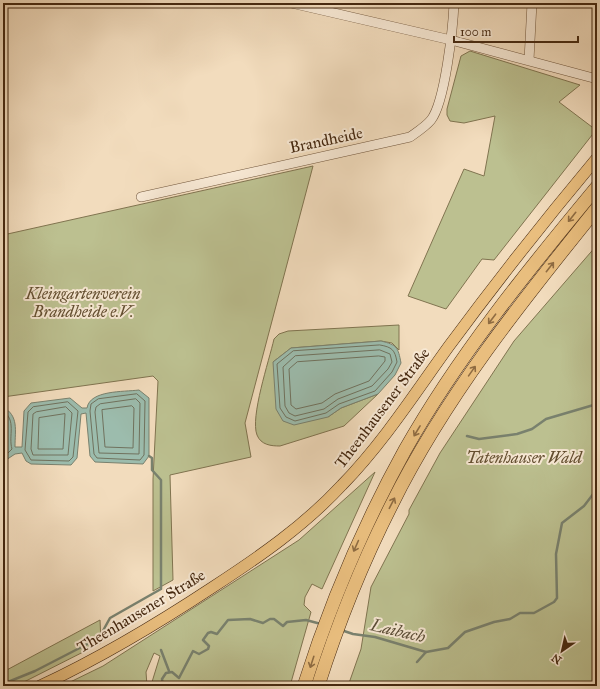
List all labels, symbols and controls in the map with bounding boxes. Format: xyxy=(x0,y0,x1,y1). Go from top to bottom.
scale bar xyxy=(454,18,578,44)
text: 100 m xyxy=(460,25,491,39)
street label: Brandheide xyxy=(288,123,365,157)
one-way arrow xyxy=(568,211,577,222)
one-way arrow xyxy=(546,262,554,273)
park label: Kleingartenverein Brandheide e.V. xyxy=(25,284,141,321)
one-way arrow xyxy=(488,314,497,325)
street label: Theenhausener Straße xyxy=(331,344,434,472)
one-way arrow xyxy=(468,366,476,377)
one-way arrow xyxy=(412,425,420,437)
park label: Tatenhauser Wald xyxy=(466,448,583,467)
one-way arrow xyxy=(389,497,396,509)
one-way arrow xyxy=(352,540,359,552)
street label: Theenhausener Straße xyxy=(74,565,209,657)
water label: Laibach xyxy=(368,614,427,647)
north arrow xyxy=(542,631,582,671)
text: N xyxy=(549,651,564,667)
one-way arrow xyxy=(307,656,315,668)

